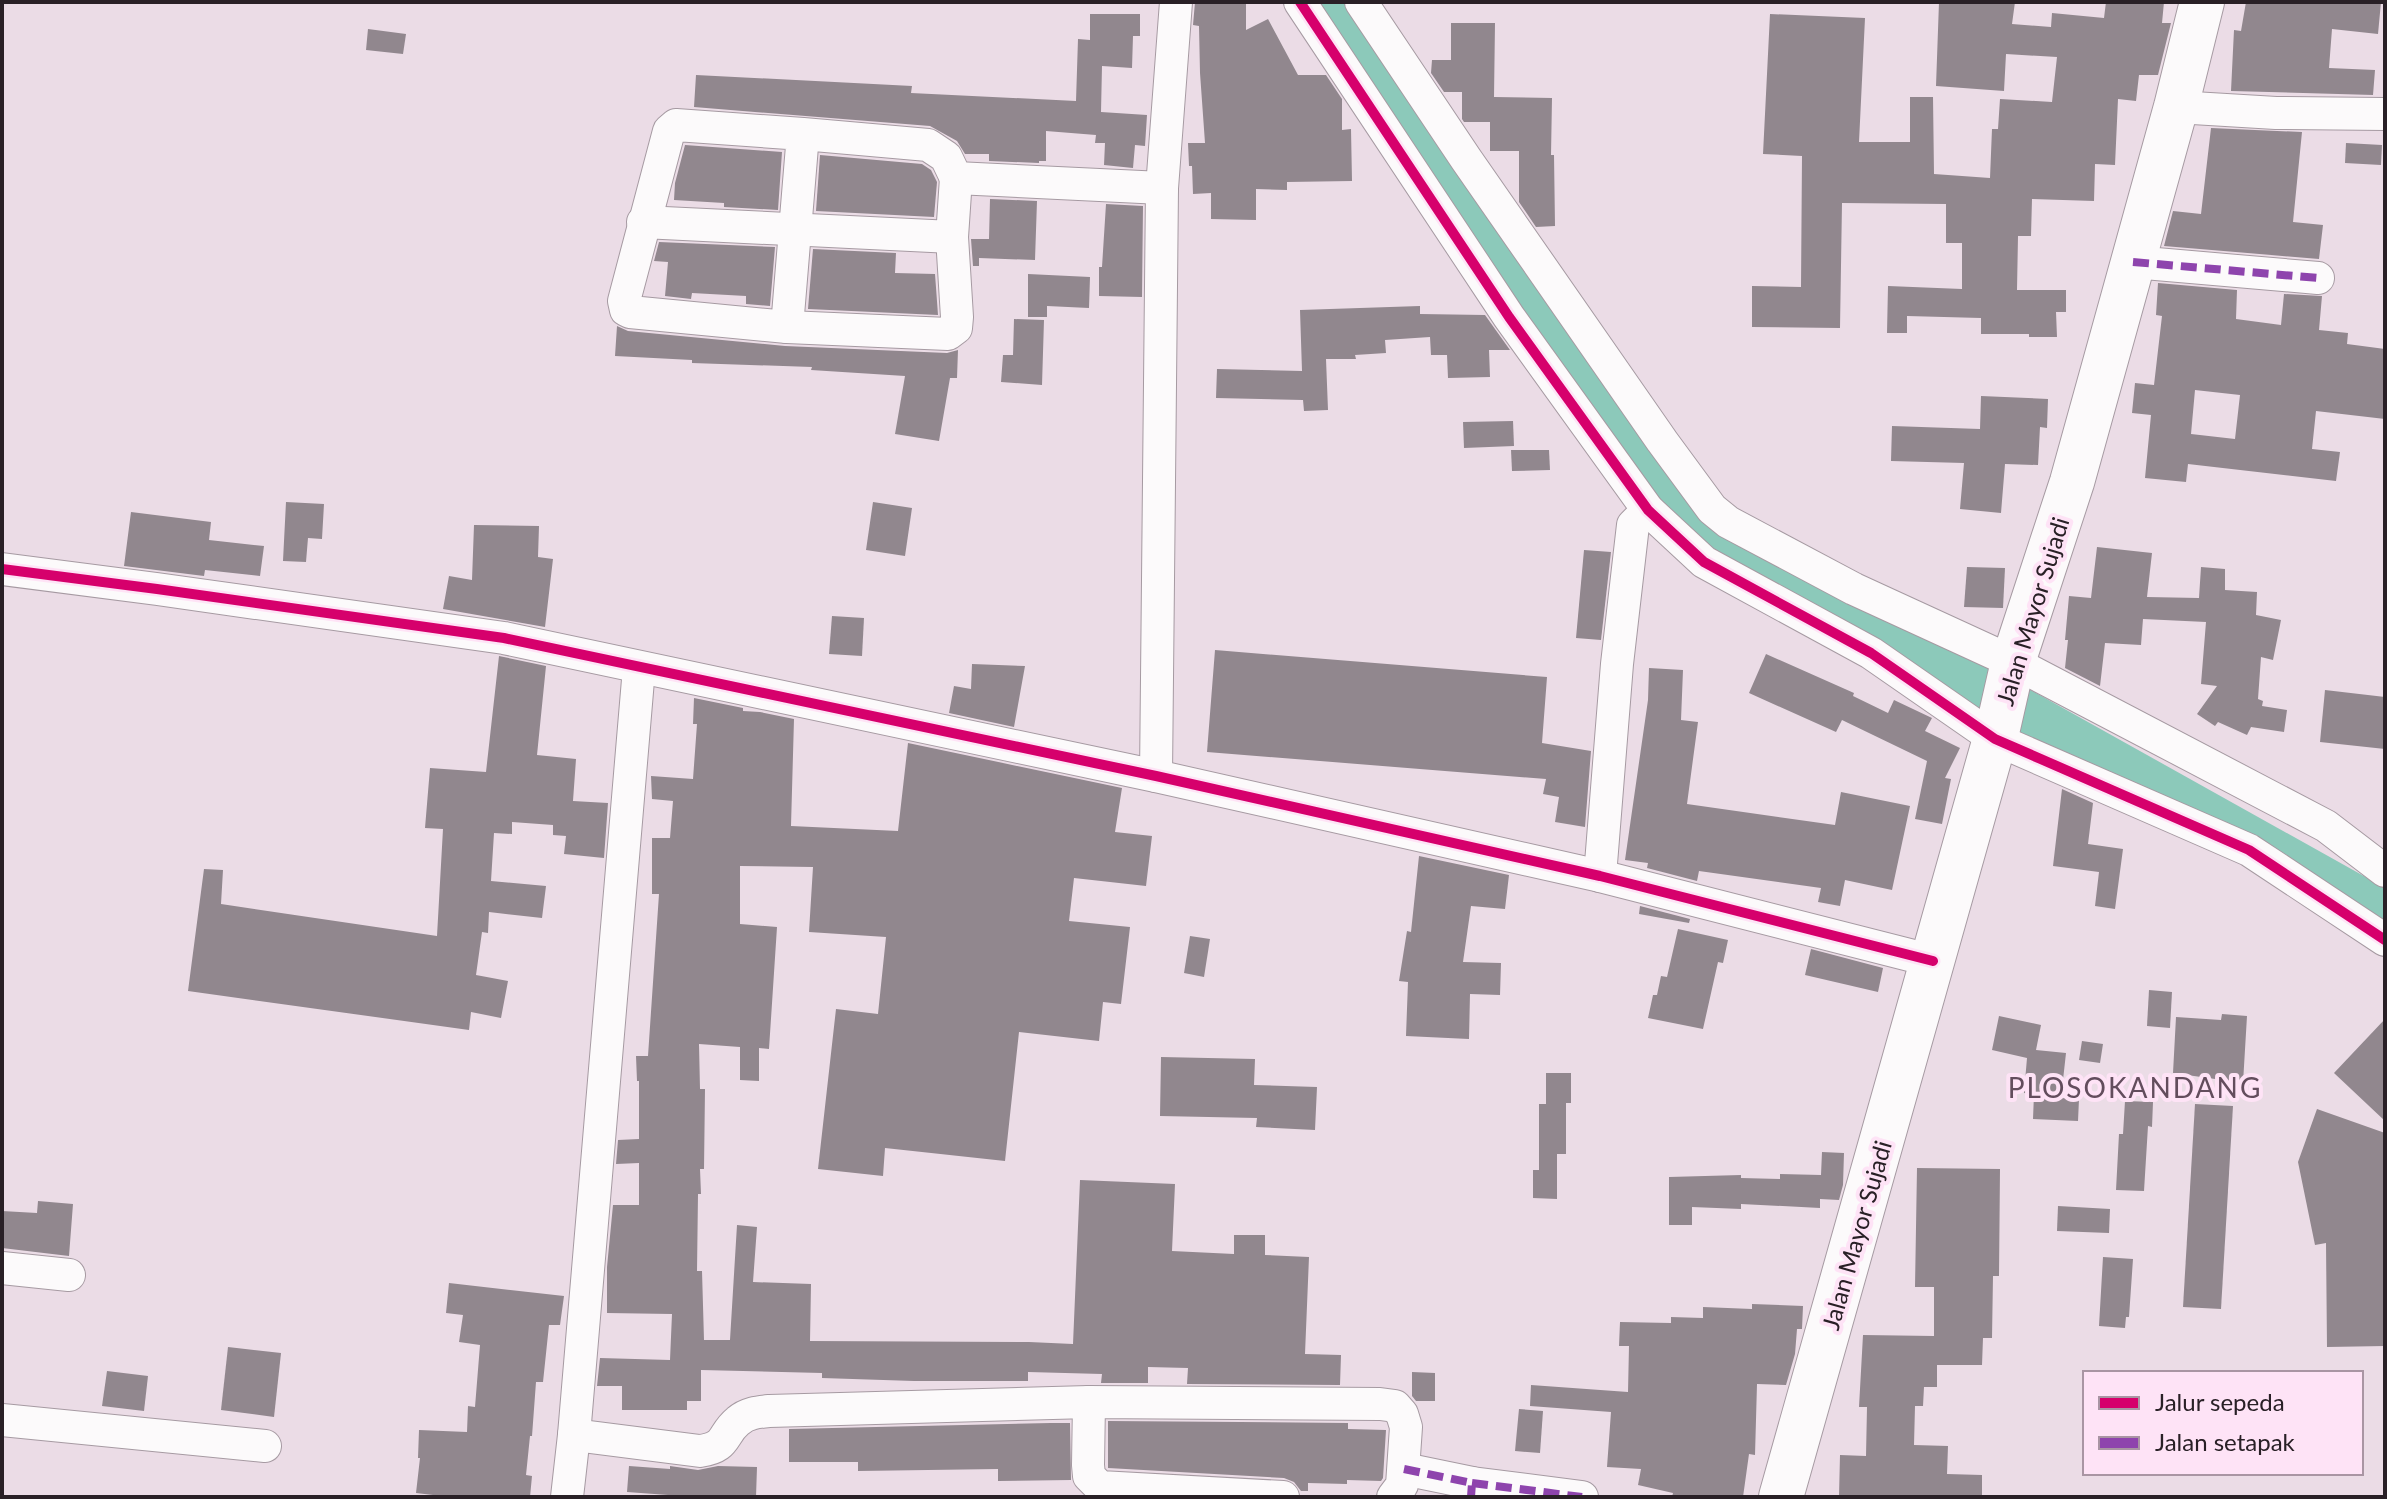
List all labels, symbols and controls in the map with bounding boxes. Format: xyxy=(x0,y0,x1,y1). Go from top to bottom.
street label: Jalan Mayor Sujadi xyxy=(1990,513,2074,709)
district label: PLOSOKANDANG xyxy=(2008,1070,2262,1104)
street label: Jalan Mayor Sujadi xyxy=(1815,1137,1897,1333)
legend xyxy=(2083,1371,2363,1475)
text: Jalur sepeda xyxy=(2155,1387,2285,1416)
text: Jalan setapak xyxy=(2155,1427,2296,1456)

